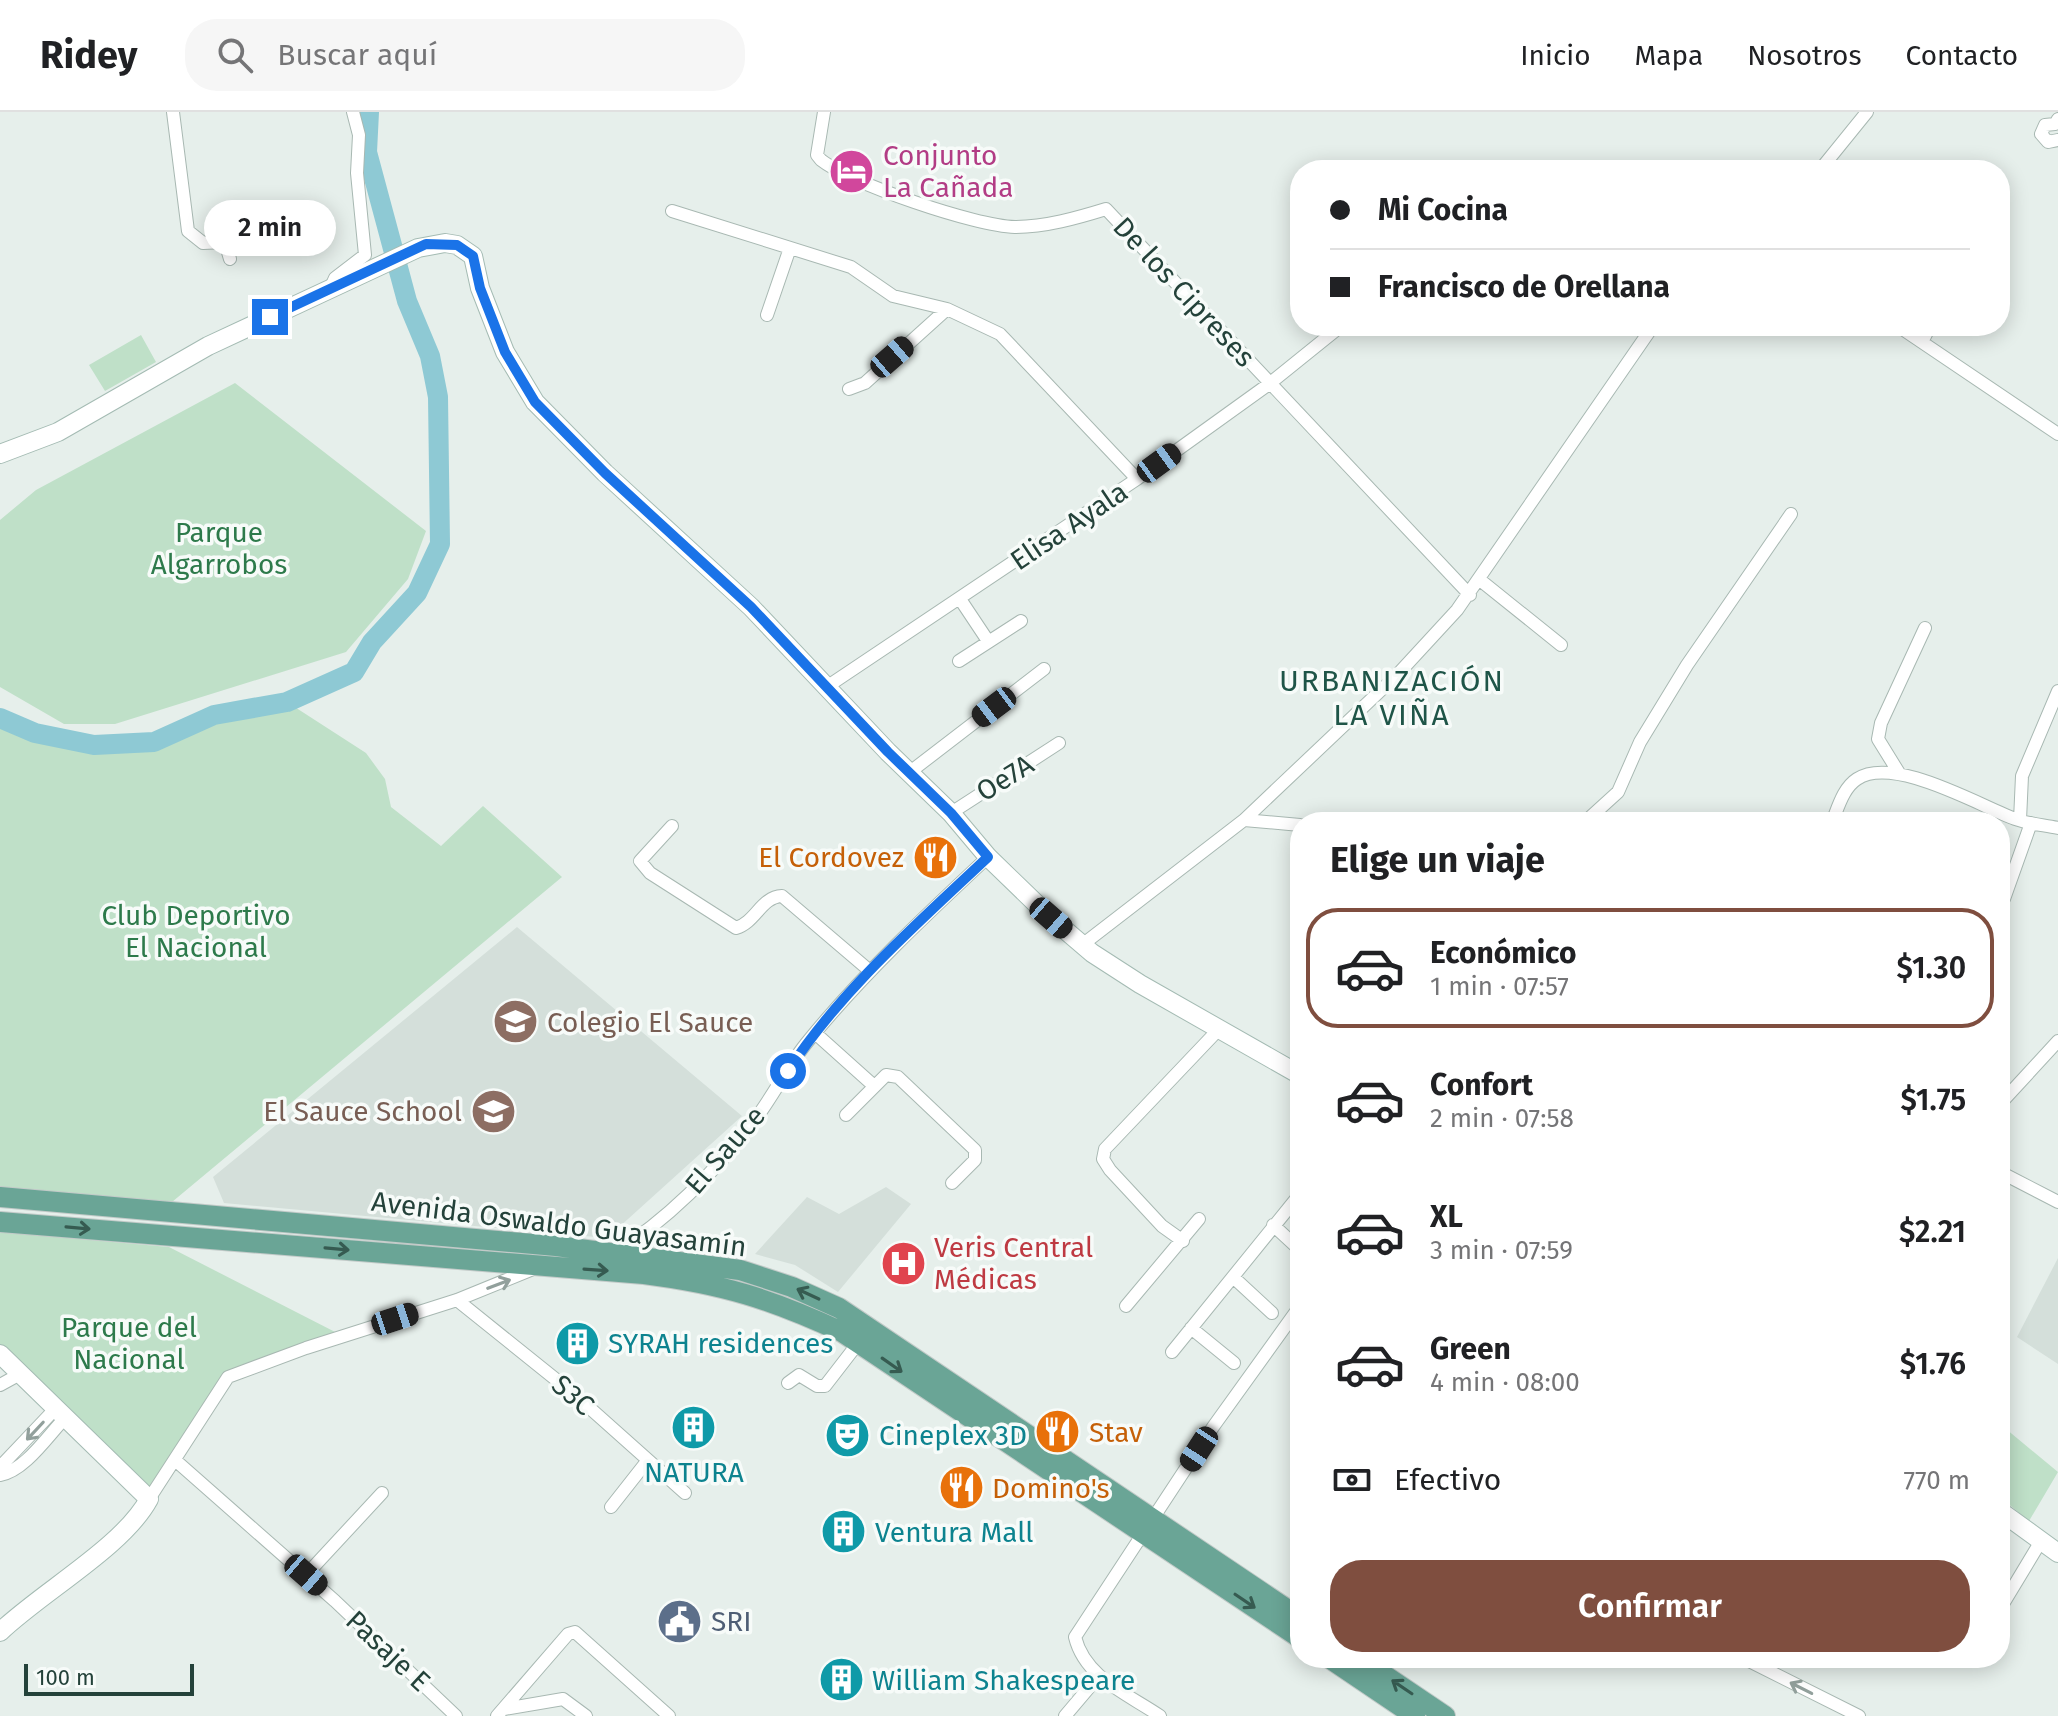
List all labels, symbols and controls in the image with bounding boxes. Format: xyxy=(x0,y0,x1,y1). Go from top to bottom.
search box xyxy=(185,19,745,91)
text: Ridey xyxy=(40,32,137,78)
icon: search xyxy=(213,33,257,77)
text: Buscar aquí xyxy=(277,37,437,73)
text: Inicio xyxy=(1520,39,1591,72)
text: Mapa xyxy=(1635,39,1703,72)
text: Nosotros xyxy=(1747,39,1862,72)
text: Contacto xyxy=(1906,39,2018,72)
place label: Conjunto La Cañada xyxy=(883,139,1014,204)
hotel icon: Conjunto La Cañada xyxy=(828,147,876,195)
text: Mi Cocina xyxy=(1378,192,1508,228)
callout: 2 min xyxy=(204,201,336,257)
street label: De los Cipreses xyxy=(1106,210,1262,374)
text: 2 min xyxy=(238,212,302,243)
text: Francisco de Orellana xyxy=(1378,269,1670,305)
route end xyxy=(252,299,288,335)
car xyxy=(866,332,918,382)
car xyxy=(1133,439,1185,487)
street label: Elisa Ayala xyxy=(1004,475,1134,577)
park label: Parque Algarrobos xyxy=(151,516,287,581)
district label: URBANIZACIÓN LA VIÑA xyxy=(1279,663,1505,733)
car xyxy=(968,683,1020,731)
street label: Oe7A xyxy=(970,748,1040,808)
restaurant icon: El Cordovez xyxy=(911,833,959,881)
text: Elige un viaje xyxy=(1330,838,1545,882)
place label: El Cordovez xyxy=(758,841,904,874)
car xyxy=(1025,893,1077,943)
park label: Club Deportivo El Nacional xyxy=(101,899,291,964)
icon: car xyxy=(1334,932,1406,1004)
text: Económico xyxy=(1430,935,1576,971)
text: $1.30 xyxy=(1897,950,1966,986)
text: 1 min · 07:57 xyxy=(1430,971,1569,1002)
school or university icon: Colegio El Sauce xyxy=(492,998,540,1046)
place label: Colegio El Sauce xyxy=(547,1006,753,1039)
route start xyxy=(770,1053,806,1089)
icon: car xyxy=(1334,1064,1406,1136)
text: Confort xyxy=(1430,1067,1533,1103)
text: $1.75 xyxy=(1901,1082,1966,1118)
school or university icon: El Sauce School xyxy=(469,1087,517,1135)
place label: El Sauce School xyxy=(263,1095,462,1128)
street label: El Sauce xyxy=(678,1099,772,1201)
text: 2 min · 07:58 xyxy=(1430,1103,1574,1134)
street label: Avenida Oswaldo Guayasamín xyxy=(370,1185,748,1263)
icon: car xyxy=(1334,1196,1406,1268)
text: XL xyxy=(1430,1199,1463,1235)
text: $2.21 xyxy=(1899,1214,1966,1250)
one-way arrow xyxy=(64,1220,91,1235)
place label: Veris Central Médicas xyxy=(934,1231,1093,1296)
text: 3 min · 07:59 xyxy=(1430,1235,1573,1266)
hospital icon: Veris Central Médicas xyxy=(879,1239,927,1287)
one-way arrow xyxy=(323,1242,350,1257)
one-way arrow xyxy=(582,1263,609,1278)
one-way arrow xyxy=(486,1276,511,1290)
one-way arrow xyxy=(796,1286,820,1301)
car xyxy=(368,1300,422,1338)
park label: Parque del Nacional xyxy=(61,1311,197,1376)
building icon: SYRAH residences xyxy=(553,1319,601,1367)
place label: SYRAH residences xyxy=(608,1327,833,1360)
icon: car xyxy=(1334,1328,1406,1400)
text: Green xyxy=(1430,1331,1511,1367)
text: $1.76 xyxy=(1900,1346,1966,1382)
one-way arrow xyxy=(880,1357,902,1373)
text: 4 min · 08:00 xyxy=(1430,1367,1580,1398)
street label: S3C xyxy=(545,1368,601,1422)
building icon: NATURA xyxy=(670,1403,718,1451)
restaurant icon: Stav xyxy=(1034,1408,1082,1456)
theatre icon: Cineplex 3D xyxy=(824,1411,872,1459)
place label: Stav xyxy=(1089,1416,1143,1449)
place label: Cineplex 3D xyxy=(879,1419,1027,1452)
one-way arrow xyxy=(25,1421,44,1441)
car xyxy=(1176,1422,1222,1476)
place label: NATURA xyxy=(644,1456,744,1489)
icon: cash xyxy=(1330,1458,1374,1502)
text: Efectivo xyxy=(1394,1462,1501,1498)
restaurant icon: Domino's xyxy=(937,1464,985,1512)
text: 770 m xyxy=(1904,1465,1970,1496)
place label: Domino's xyxy=(992,1472,1110,1505)
building icon: Ventura Mall xyxy=(820,1508,868,1556)
place label: Ventura Mall xyxy=(875,1516,1034,1549)
car xyxy=(280,1550,332,1600)
button: Confirmar xyxy=(1330,1560,1970,1652)
one-way arrow xyxy=(1233,1593,1256,1609)
public building icon: SRI xyxy=(656,1597,704,1645)
street label: Pasaje E xyxy=(339,1604,437,1698)
place label: SRI xyxy=(711,1605,751,1638)
building icon: William Shakespeare xyxy=(817,1656,865,1704)
scale bar xyxy=(24,1660,194,1696)
text: 100 m xyxy=(36,1664,95,1691)
place label: William Shakespeare xyxy=(872,1664,1135,1697)
one-way arrow xyxy=(1391,1679,1413,1695)
one-way arrow xyxy=(1789,1680,1813,1695)

